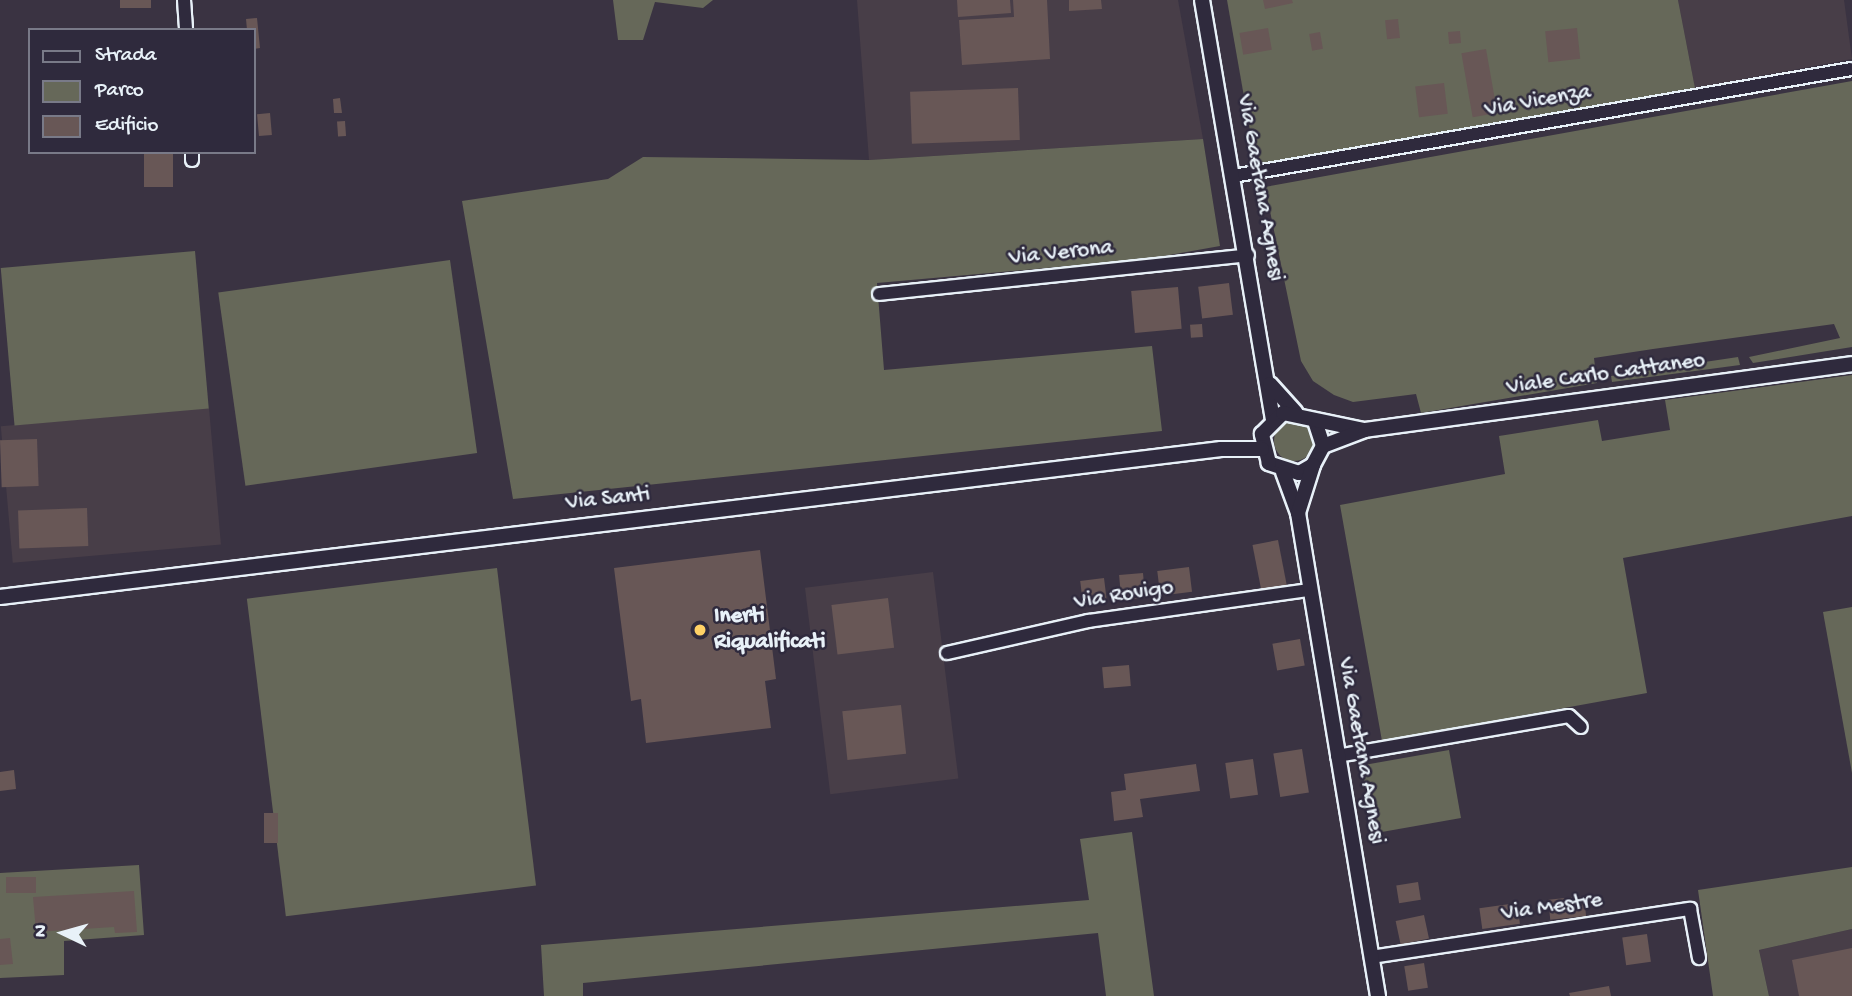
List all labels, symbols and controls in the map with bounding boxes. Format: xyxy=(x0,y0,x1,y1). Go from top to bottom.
legend xyxy=(28,28,256,154)
text: Strada xyxy=(95,44,156,69)
text: Parco xyxy=(95,79,144,104)
street label: Via Vicenza xyxy=(1483,79,1593,125)
street label: Via Gaetana Agnesi xyxy=(1229,92,1289,284)
text: Edificio xyxy=(95,114,159,139)
street label: Via Verona xyxy=(1008,235,1114,273)
street label: Viale Carlo Cattaneo xyxy=(1505,347,1707,403)
street label: Via Santi xyxy=(564,482,652,518)
street label: Via Rovigo xyxy=(1072,575,1176,617)
place label: Inerti Riqualificati xyxy=(714,603,825,657)
marker: Inerti Riqualificati xyxy=(692,622,708,638)
street label: Via Gaetana Agnesi xyxy=(1330,655,1390,847)
street label: Via Mestre xyxy=(1500,887,1604,929)
north arrow xyxy=(28,898,98,968)
text: N xyxy=(30,924,54,938)

